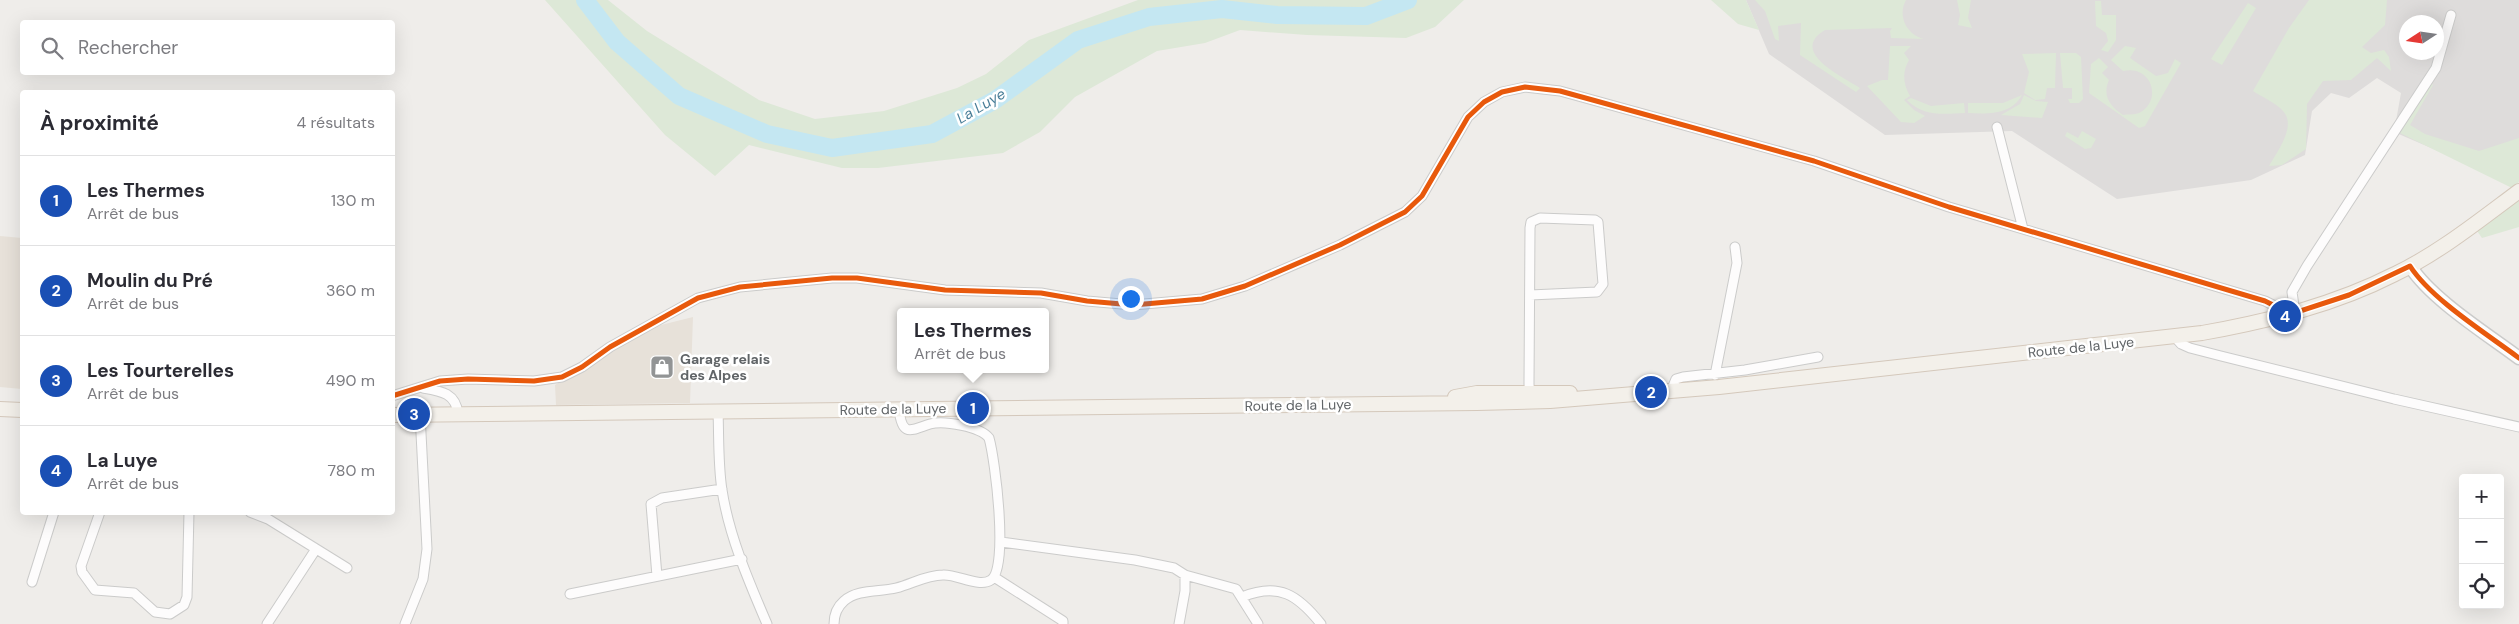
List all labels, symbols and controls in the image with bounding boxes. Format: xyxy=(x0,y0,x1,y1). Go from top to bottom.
north arrow xyxy=(2399,15,2444,60)
search box xyxy=(20,20,395,75)
icon: search xyxy=(38,34,66,62)
text: Rechercher xyxy=(78,35,178,60)
water label: La Luye xyxy=(953,83,1010,128)
text: À proximité xyxy=(40,109,159,137)
text: 4 résultats xyxy=(297,112,375,133)
text: Les Thermes xyxy=(87,178,205,203)
text: 1 xyxy=(53,190,59,211)
text: 130 m xyxy=(331,190,375,211)
text: Arrêt de bus xyxy=(87,203,179,224)
text: Moulin du Pré xyxy=(87,268,213,293)
text: 2 xyxy=(51,280,61,301)
text: 360 m xyxy=(326,280,375,301)
your location xyxy=(1118,286,1144,312)
text: Arrêt de bus xyxy=(87,293,179,314)
pin: 4 xyxy=(2269,297,2301,335)
popup xyxy=(897,308,1049,373)
text: Les Thermes xyxy=(914,318,1032,343)
street label: Route de la Luye xyxy=(2027,332,2135,362)
text: Arrêt de bus xyxy=(914,343,1006,364)
place label: Garage relais des Alpes xyxy=(680,350,770,384)
shop icon: Garage relais des Alpes xyxy=(649,354,675,380)
text: Les Tourterelles xyxy=(87,358,234,383)
text: 3 xyxy=(51,370,61,391)
text: 490 m xyxy=(326,370,375,391)
pin: 2 xyxy=(1635,373,1667,411)
text: Arrêt de bus xyxy=(87,383,179,404)
pin: 1 xyxy=(957,389,989,427)
pin: 3 xyxy=(398,395,430,433)
street label: Route de la Luye xyxy=(1245,395,1351,415)
street label: Route de la Luye xyxy=(840,399,946,419)
text: La Luye xyxy=(87,448,158,473)
text: 4 xyxy=(51,460,61,481)
text: 780 m xyxy=(328,460,375,481)
text: Arrêt de bus xyxy=(87,473,179,494)
map controls xyxy=(2459,474,2504,609)
button: + xyxy=(2459,474,2504,519)
button: − xyxy=(2459,519,2504,564)
button: locate xyxy=(2459,564,2504,609)

